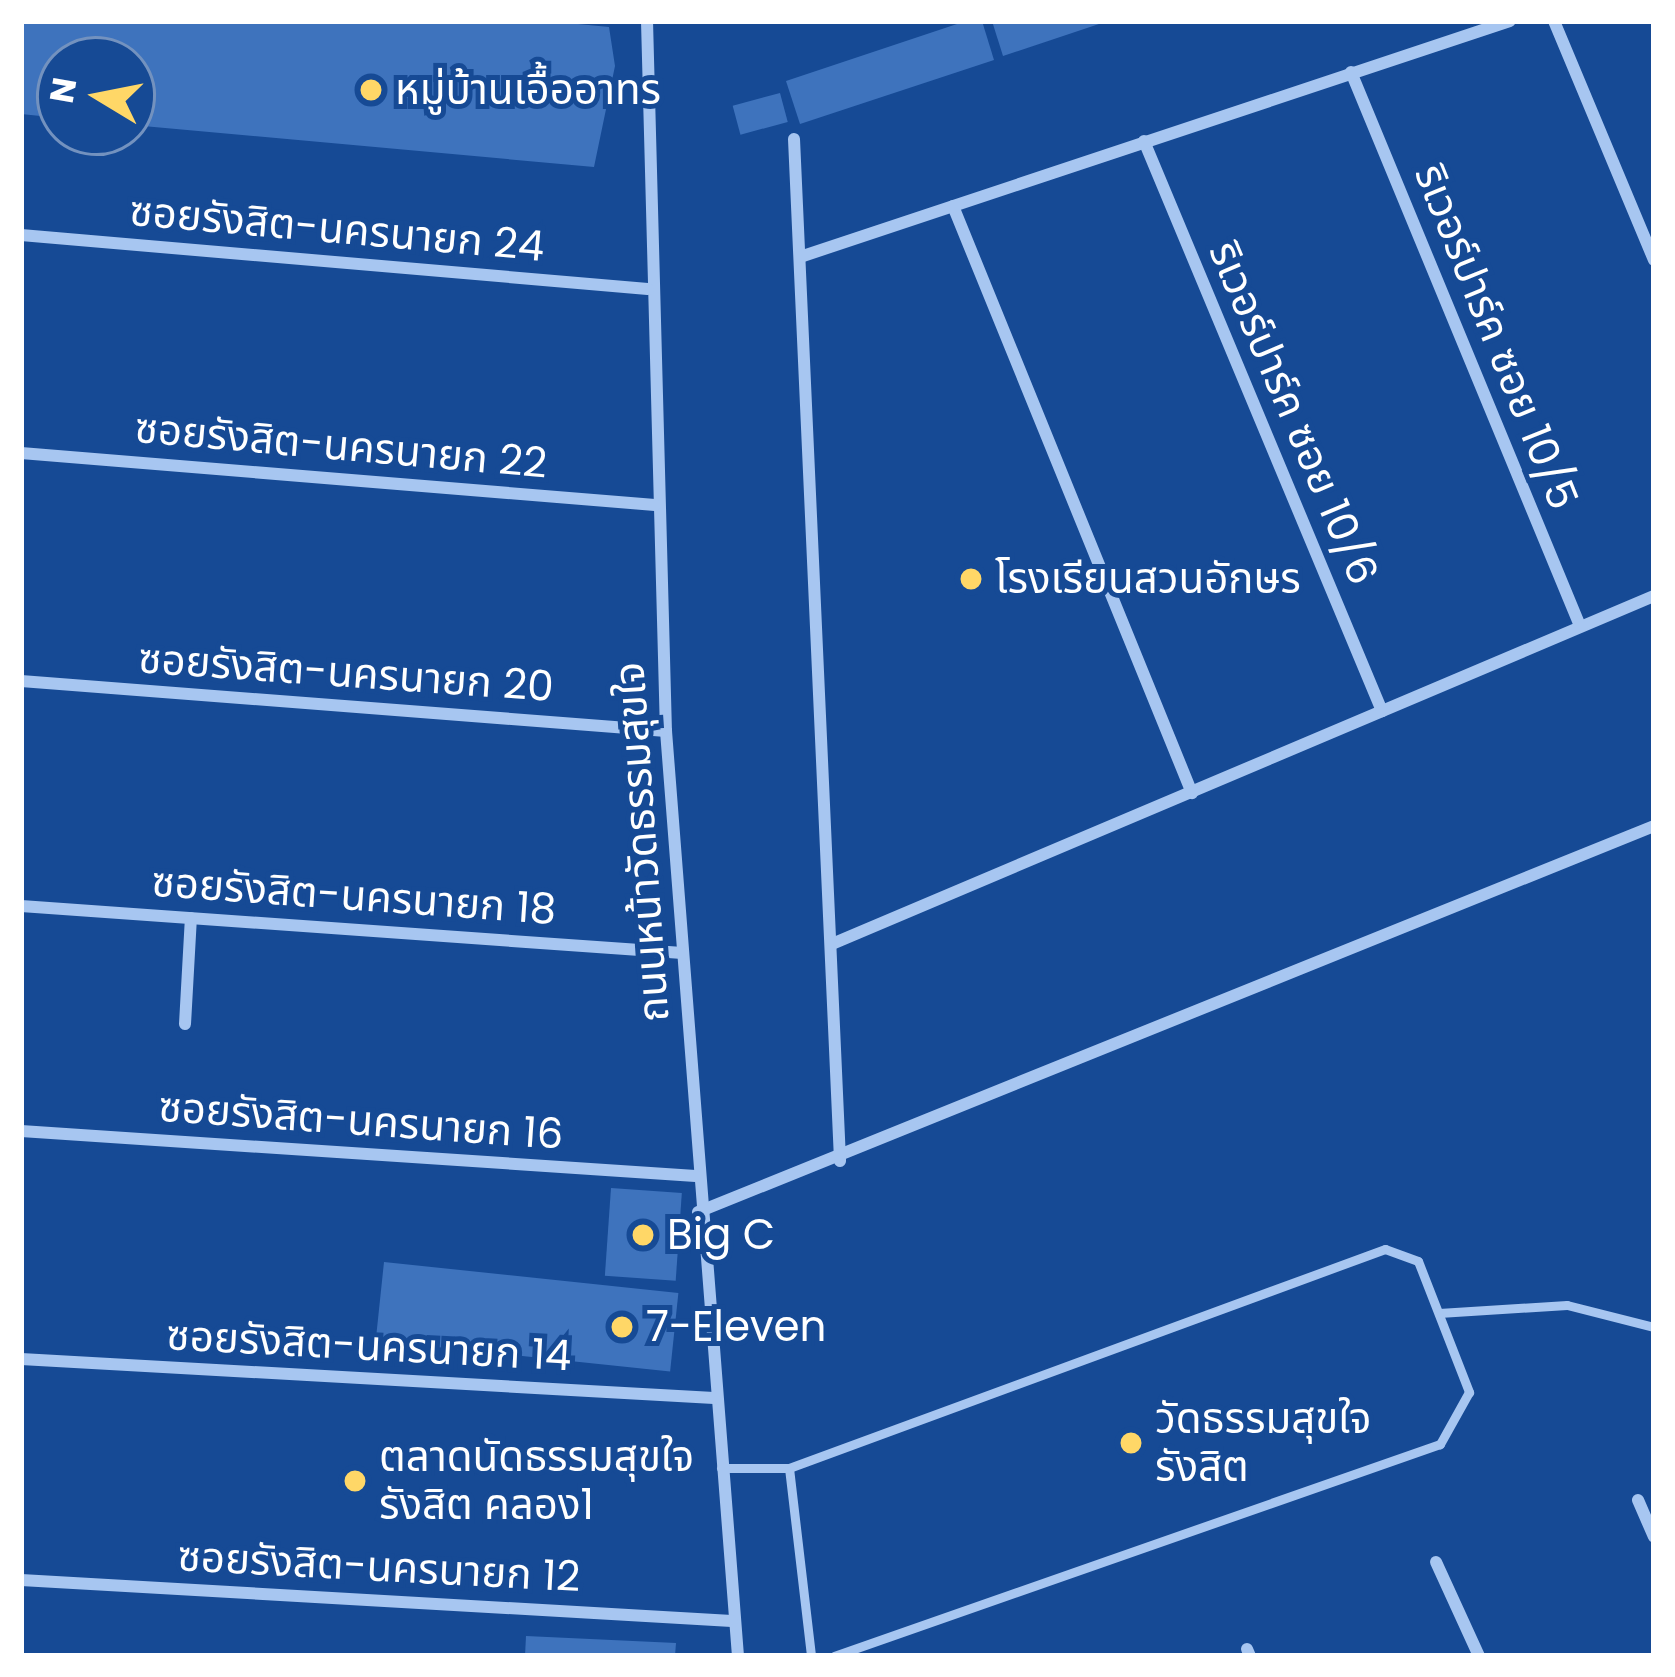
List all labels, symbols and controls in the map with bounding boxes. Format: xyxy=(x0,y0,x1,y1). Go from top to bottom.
north arrow xyxy=(36,36,156,156)
place label: หมู่บ้านเอื้ออาทร xyxy=(395,65,661,115)
text: N xyxy=(38,74,88,106)
marker: หมู่บ้านเอื้ออาทร xyxy=(358,77,384,103)
street label: ริเวอร์ปาร์ค ซอย 10/5 xyxy=(1404,157,1588,517)
street label: ซอยรังสิต-นครนายก 24 xyxy=(128,186,546,272)
street label: ริเวอร์ปาร์ค ซอย 10/6 xyxy=(1198,234,1388,592)
street label: ซอยรังสิต-นครนายก 22 xyxy=(133,403,549,489)
place label: โรงเรียนสวนอักษร xyxy=(995,554,1301,604)
marker: โรงเรียนสวนอักษร xyxy=(958,566,984,592)
street label: ซอยรังสิต-นครนายก 20 xyxy=(137,633,555,713)
street label: ถนนหน้าวัดธรรมสุขใจ xyxy=(604,660,680,1024)
street label: ซอยรังสิต-นครนายก 18 xyxy=(150,857,558,935)
street label: ซอยรังสิต-นครนายก 16 xyxy=(157,1082,565,1160)
place label: Big C xyxy=(667,1210,775,1260)
marker: Big C xyxy=(630,1222,656,1248)
place label: 7-Eleven xyxy=(646,1302,826,1352)
street label: ซอยรังสิต-นครนายก 14 xyxy=(165,1310,573,1382)
marker: 7-Eleven xyxy=(609,1314,635,1340)
place label: วัดธรรมสุขใจ รังสิต xyxy=(1155,1394,1371,1492)
marker: วัดธรรมสุขใจ รังสิต xyxy=(1118,1430,1144,1456)
place label: ตลาดนัดธรรมสุขใจ รังสิต คลอง1 xyxy=(379,1432,694,1530)
marker: ตลาดนัดธรรมสุขใจ รังสิต คลอง1 xyxy=(342,1468,368,1494)
street label: ซอยรังสิต-นครนายก 12 xyxy=(176,1531,582,1603)

